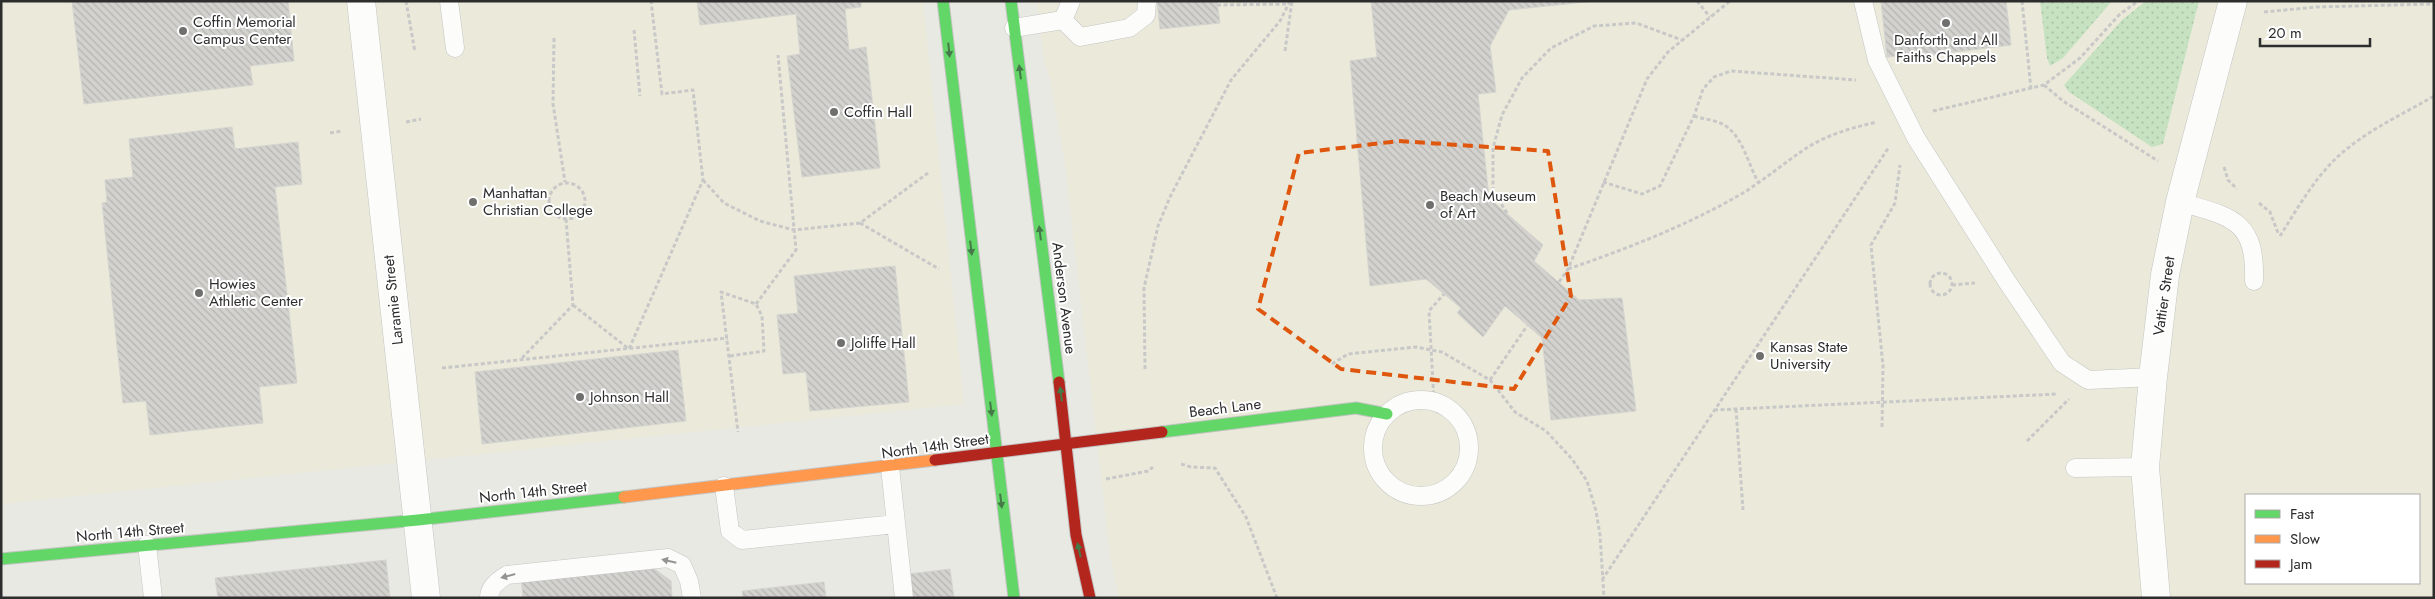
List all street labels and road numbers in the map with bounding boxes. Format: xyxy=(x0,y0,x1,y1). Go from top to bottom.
street label: Anderson Avenue xyxy=(1046,241,1082,355)
street label: Laramie Street xyxy=(377,254,409,346)
street label: Vattier Street xyxy=(2148,255,2181,337)
street label: Beach Lane xyxy=(1188,393,1263,423)
street label: North 14th Street xyxy=(880,428,990,464)
street label: North 14th Street xyxy=(478,475,588,509)
street label: North 14th Street xyxy=(75,516,185,548)

